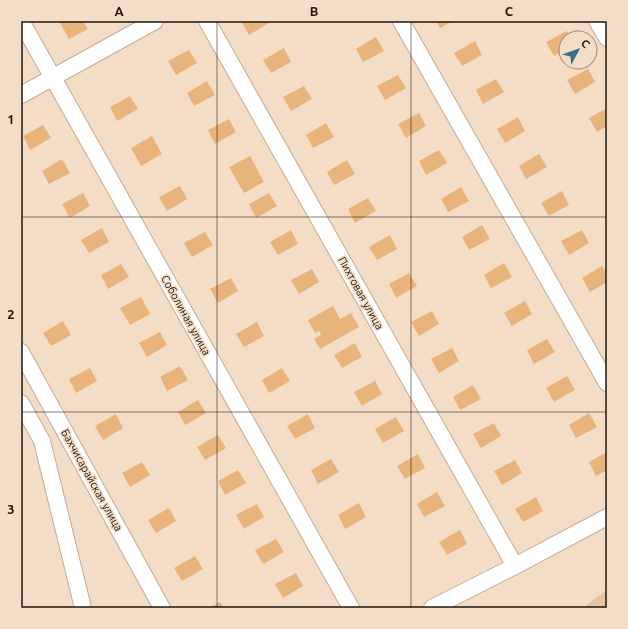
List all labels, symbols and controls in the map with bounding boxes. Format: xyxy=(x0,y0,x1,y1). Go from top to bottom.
text: A xyxy=(114,4,124,18)
text: B xyxy=(310,4,319,18)
text: C xyxy=(505,4,514,18)
north arrow xyxy=(558,30,598,70)
text: С xyxy=(579,37,592,50)
text: 1 xyxy=(7,112,15,126)
street label: Пихтовая улица xyxy=(336,255,386,331)
street label: Соболиная улица xyxy=(159,273,213,357)
text: 2 xyxy=(7,307,15,321)
street label: Бахчисарайская улица xyxy=(59,427,125,533)
text: 3 xyxy=(7,502,15,516)

